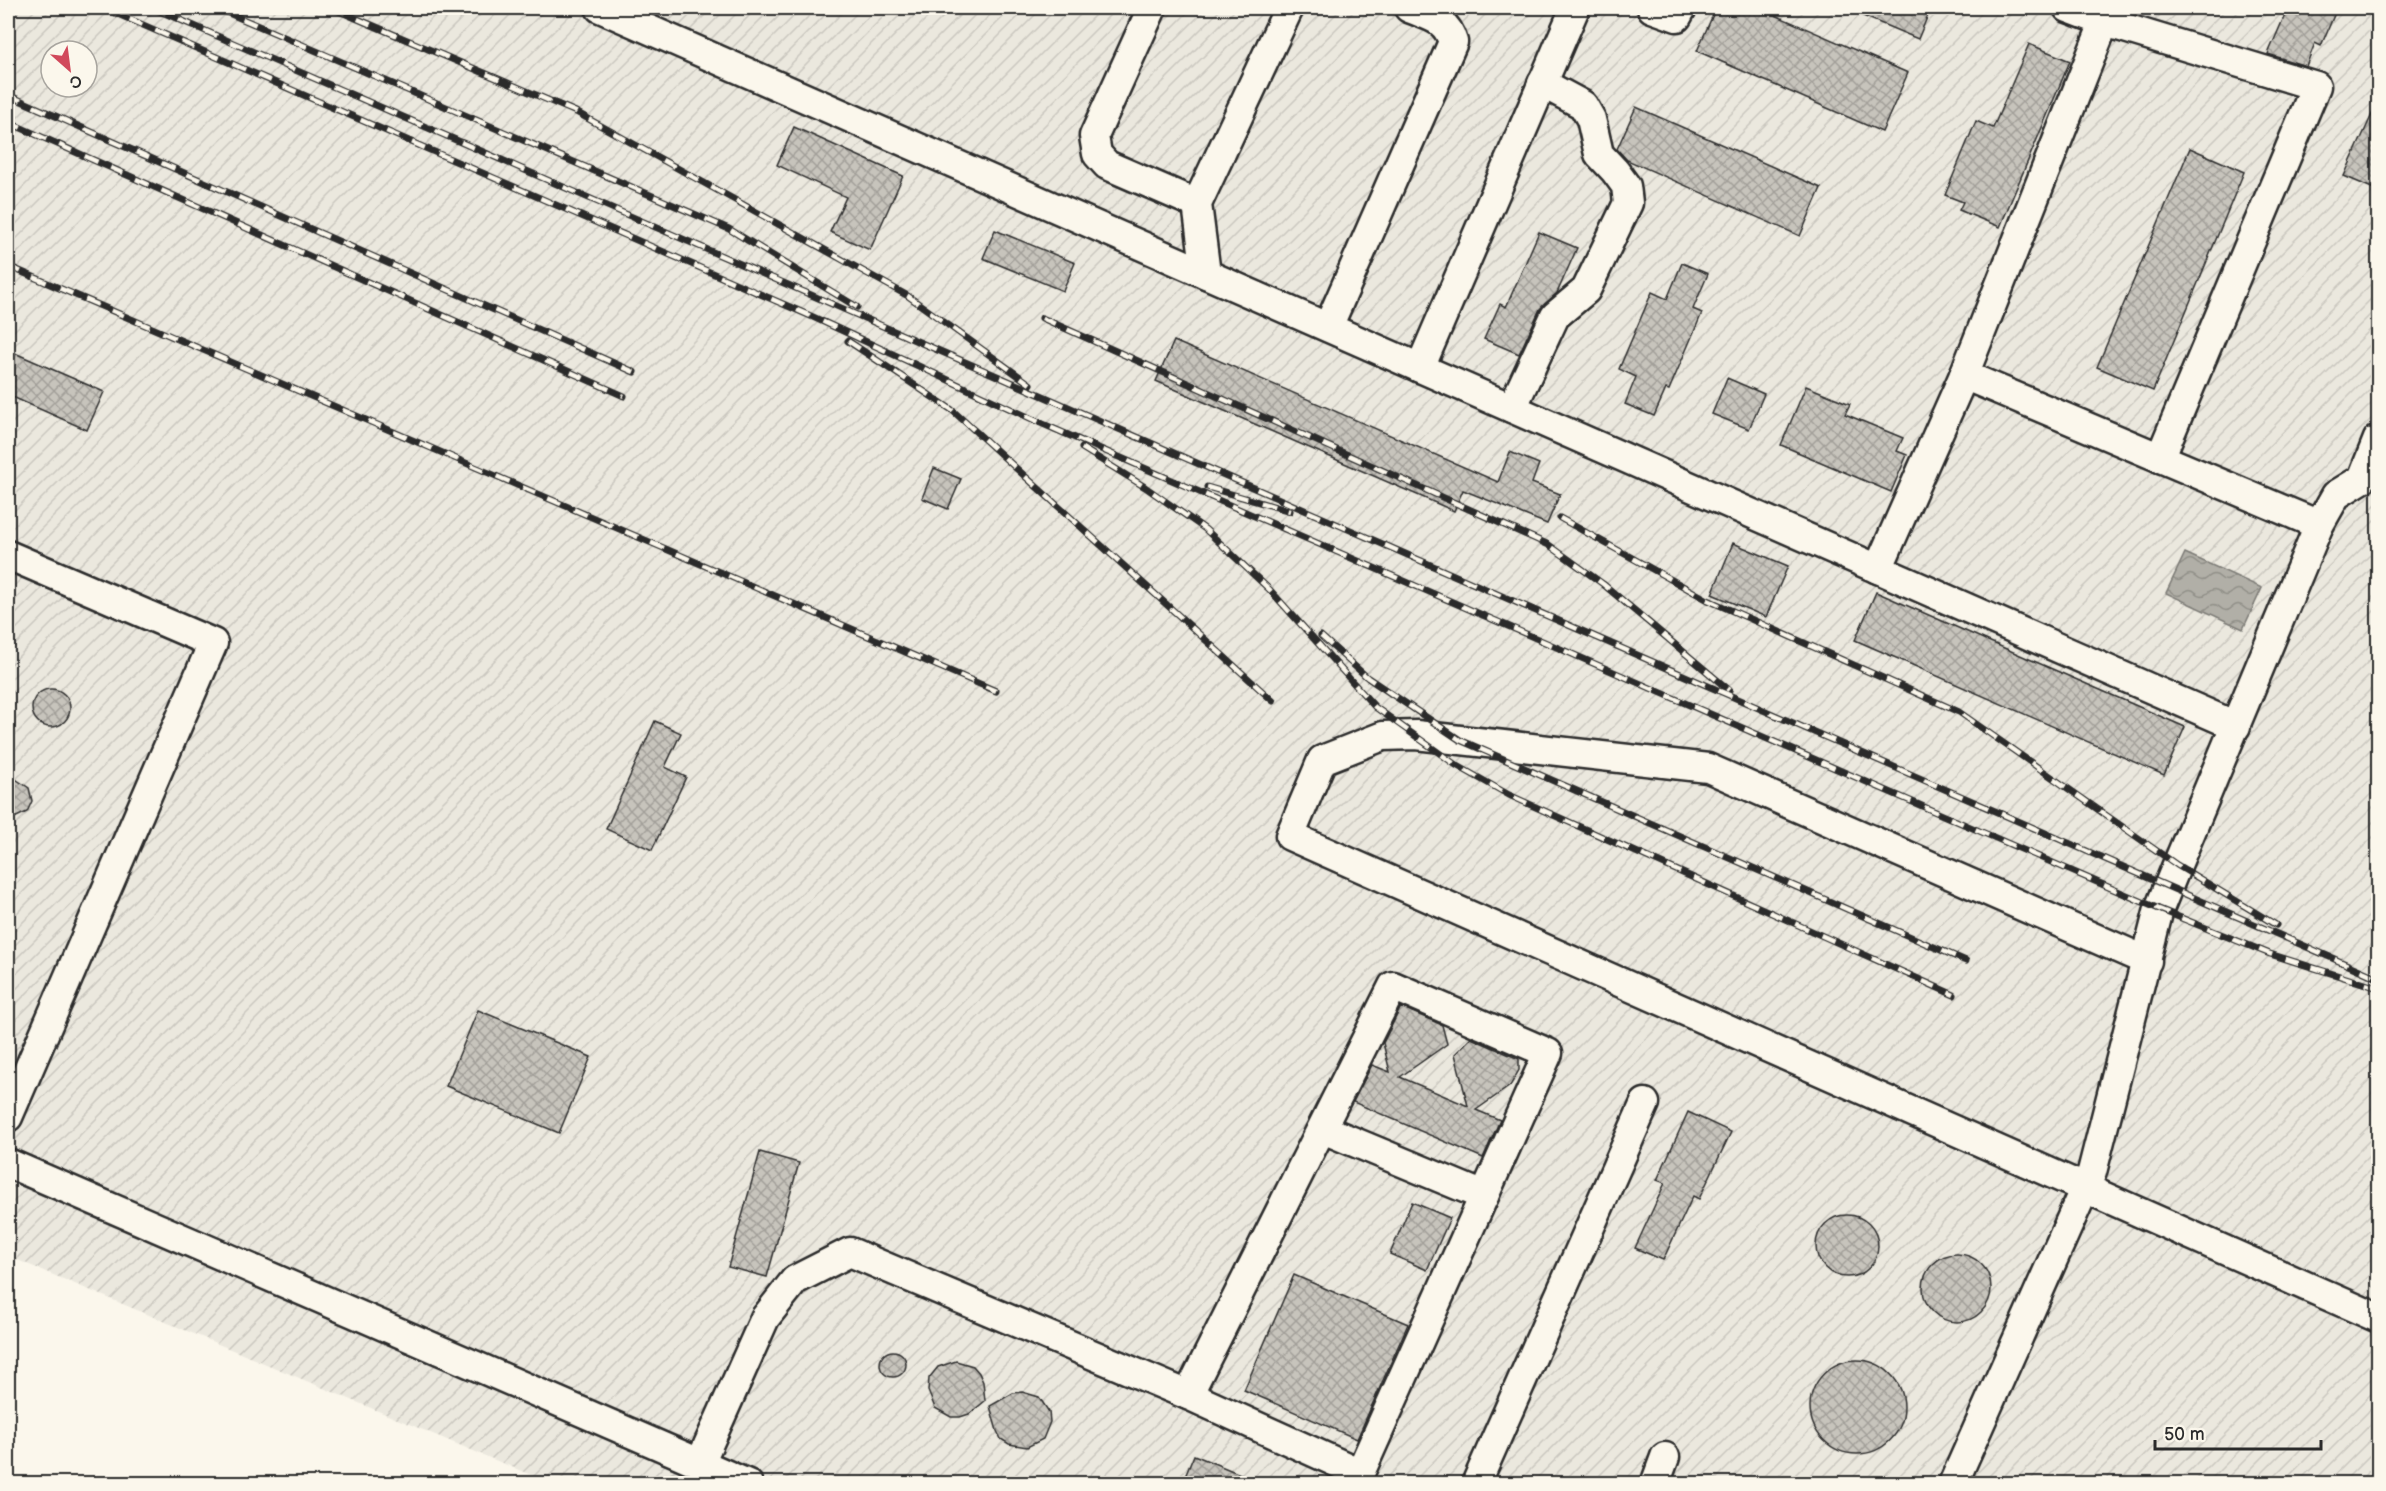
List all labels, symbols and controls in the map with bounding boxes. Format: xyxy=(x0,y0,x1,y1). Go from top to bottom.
north arrow xyxy=(39,39,99,99)
text: С xyxy=(66,70,85,92)
scale bar xyxy=(2155,1413,2322,1451)
text: 50 m xyxy=(2164,1424,2205,1445)

